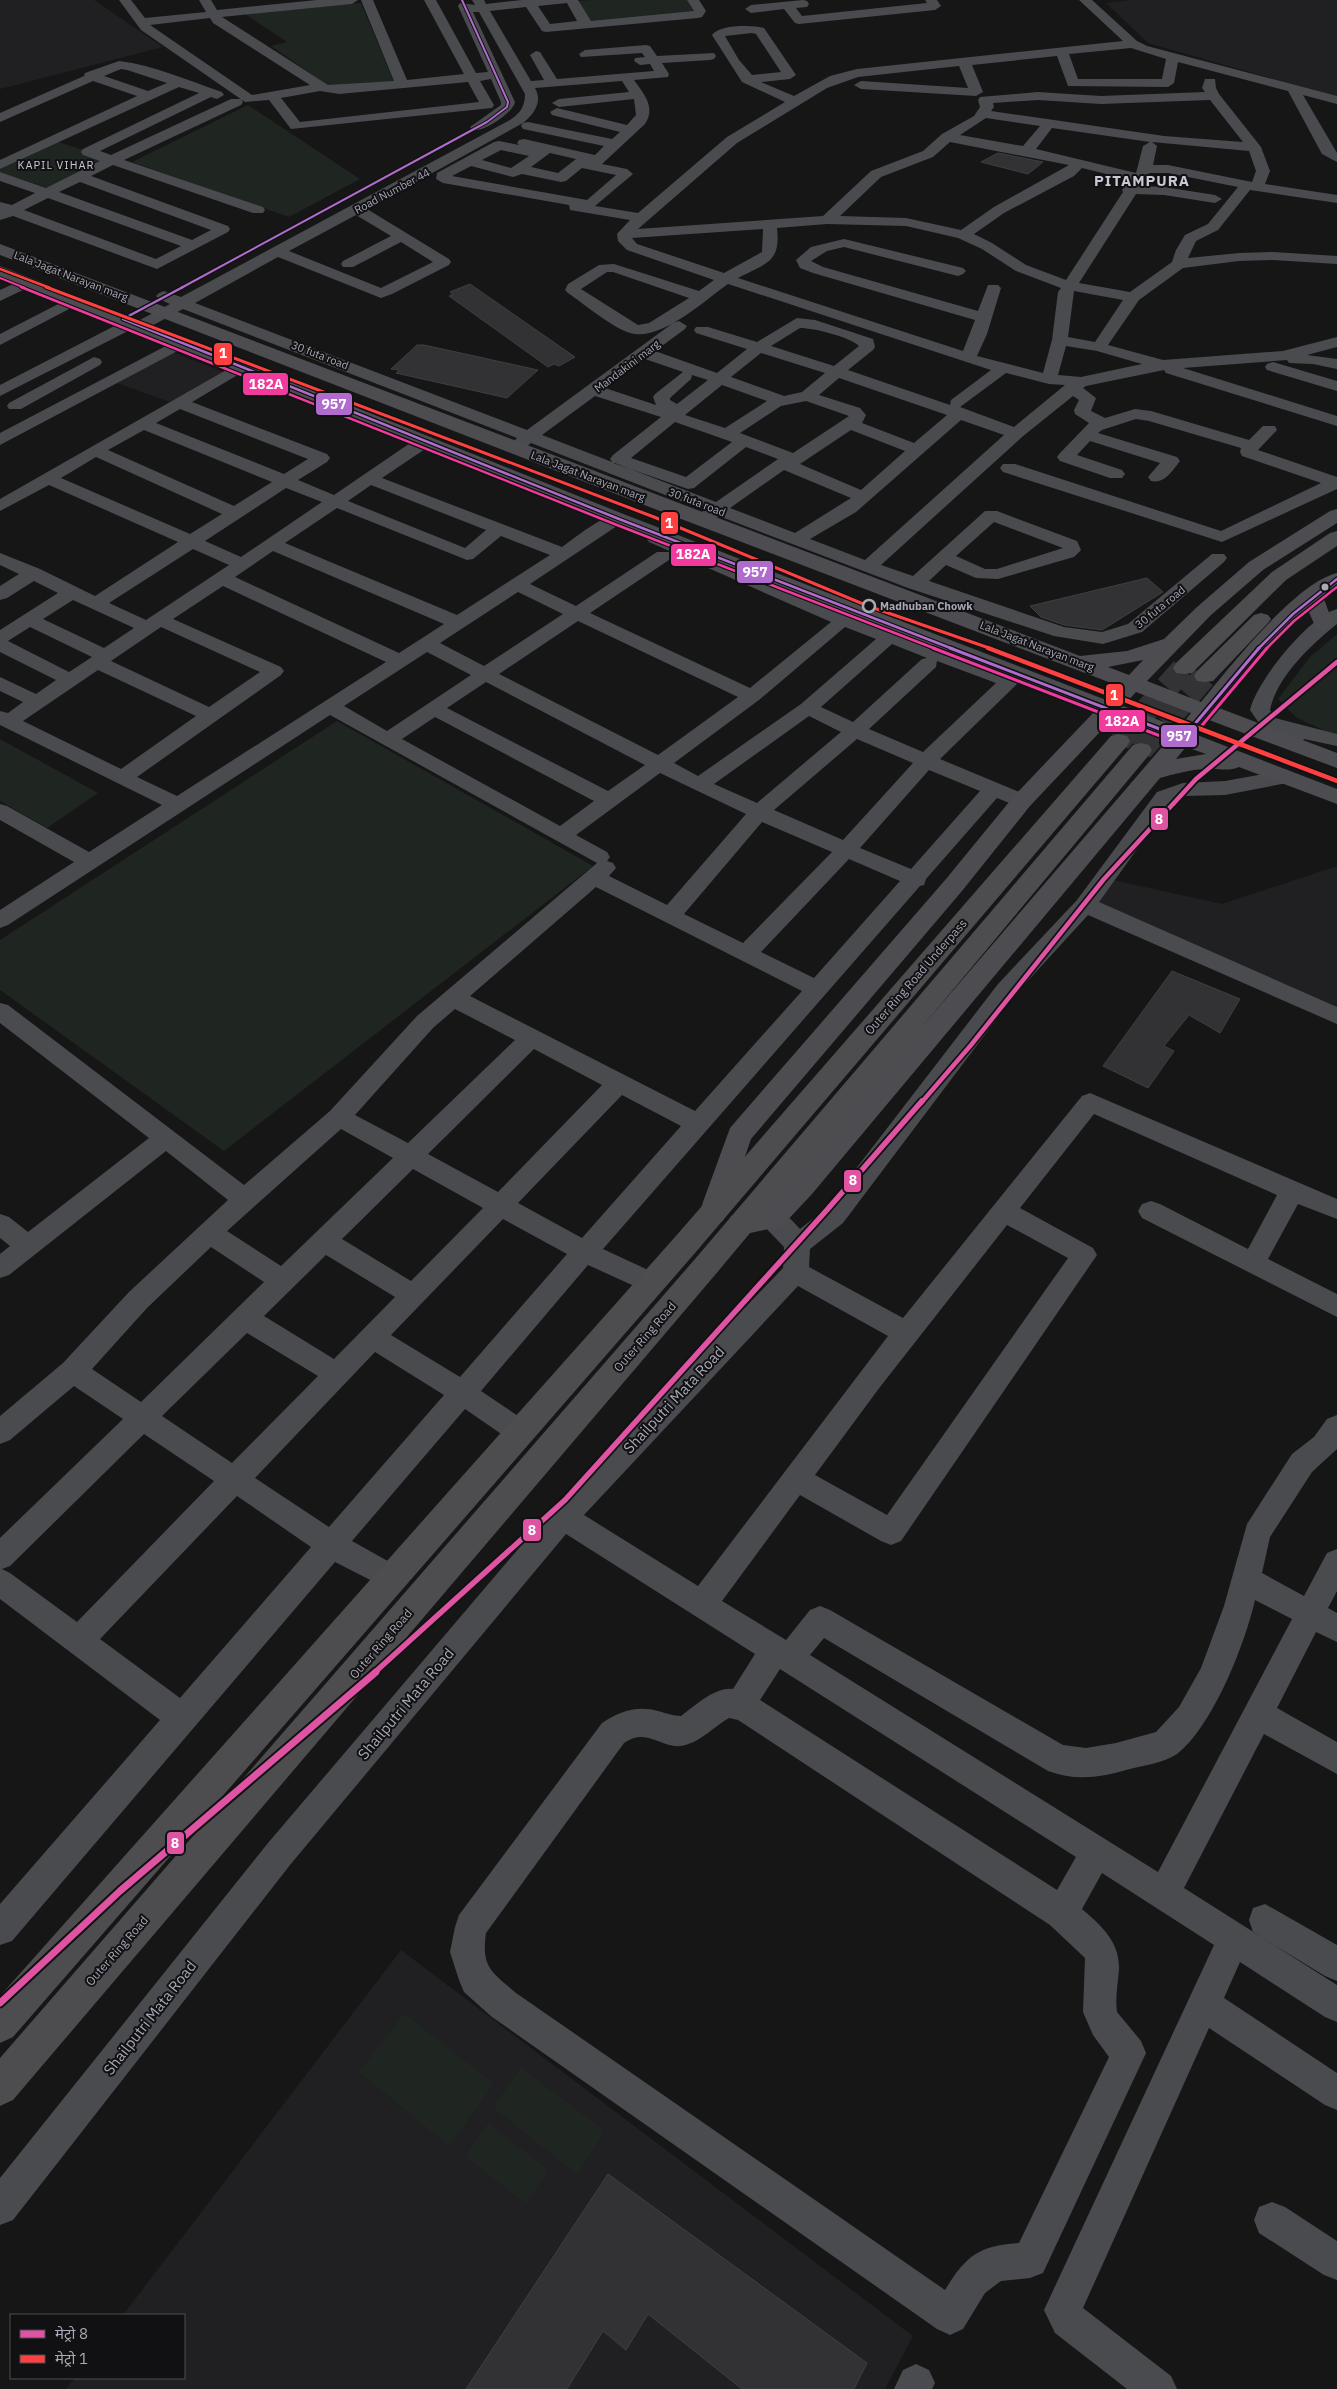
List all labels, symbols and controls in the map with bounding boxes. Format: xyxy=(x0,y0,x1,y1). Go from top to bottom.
district label: KAPIL VIHAR xyxy=(17,158,95,172)
street label: Road Number 44 xyxy=(352,165,433,217)
district label: PITAMPURA xyxy=(1094,171,1190,190)
street label: Lala Jagat Narayan marg xyxy=(12,248,130,304)
street label: Mandakini marg xyxy=(591,337,663,395)
street label: 30 futa road xyxy=(289,338,351,372)
line badge: 1 xyxy=(213,342,233,366)
text: 1 xyxy=(219,344,228,362)
line badge: 182A xyxy=(242,372,289,396)
text: 182A xyxy=(249,375,284,393)
line badge: 957 xyxy=(315,392,353,416)
text: 957 xyxy=(321,395,347,413)
street label: Lala Jagat Narayan marg xyxy=(529,448,647,504)
street label: 30 futa road xyxy=(666,485,728,519)
line badge: 1 xyxy=(660,511,679,535)
text: 1 xyxy=(665,514,674,532)
line badge: 182A xyxy=(670,543,717,567)
text: 182A xyxy=(676,545,711,563)
line badge: 957 xyxy=(736,560,774,584)
text: 957 xyxy=(742,563,768,581)
unlabelled marker xyxy=(1320,582,1330,592)
street label: 30 futa road xyxy=(1132,583,1188,631)
marker: Madhuban Chowk xyxy=(862,599,876,613)
place label: Madhuban Chowk xyxy=(880,599,973,613)
street label: Lala Jagat Narayan marg xyxy=(978,618,1096,674)
line badge: 1 xyxy=(1105,683,1124,707)
text: 1 xyxy=(1110,686,1119,704)
line badge: 182A xyxy=(1098,709,1146,733)
text: 182A xyxy=(1105,712,1140,730)
line badge: 957 xyxy=(1160,724,1198,748)
text: 957 xyxy=(1166,727,1192,745)
line badge: 8 xyxy=(1150,807,1169,831)
text: 8 xyxy=(1155,810,1163,828)
street label: Outer Ring Road Underpass xyxy=(861,916,970,1038)
line badge: 8 xyxy=(843,1169,862,1193)
text: 8 xyxy=(849,1171,857,1189)
street label: Outer Ring Road xyxy=(610,1299,679,1375)
street label: Shailputri Mata Road xyxy=(619,1342,728,1457)
line badge: 8 xyxy=(522,1518,542,1542)
text: 8 xyxy=(528,1521,536,1539)
street label: Outer Ring Road xyxy=(346,1606,415,1682)
street label: Shailputri Mata Road xyxy=(353,1644,458,1763)
line badge: 8 xyxy=(166,1831,185,1855)
text: 8 xyxy=(171,1834,179,1852)
street label: Outer Ring Road xyxy=(82,1913,151,1989)
street label: Shailputri Mata Road xyxy=(99,1957,200,2079)
legend xyxy=(10,2314,185,2379)
text: मेट्रो 8 xyxy=(55,2324,88,2343)
text: मेट्रो 1 xyxy=(55,2349,88,2368)

